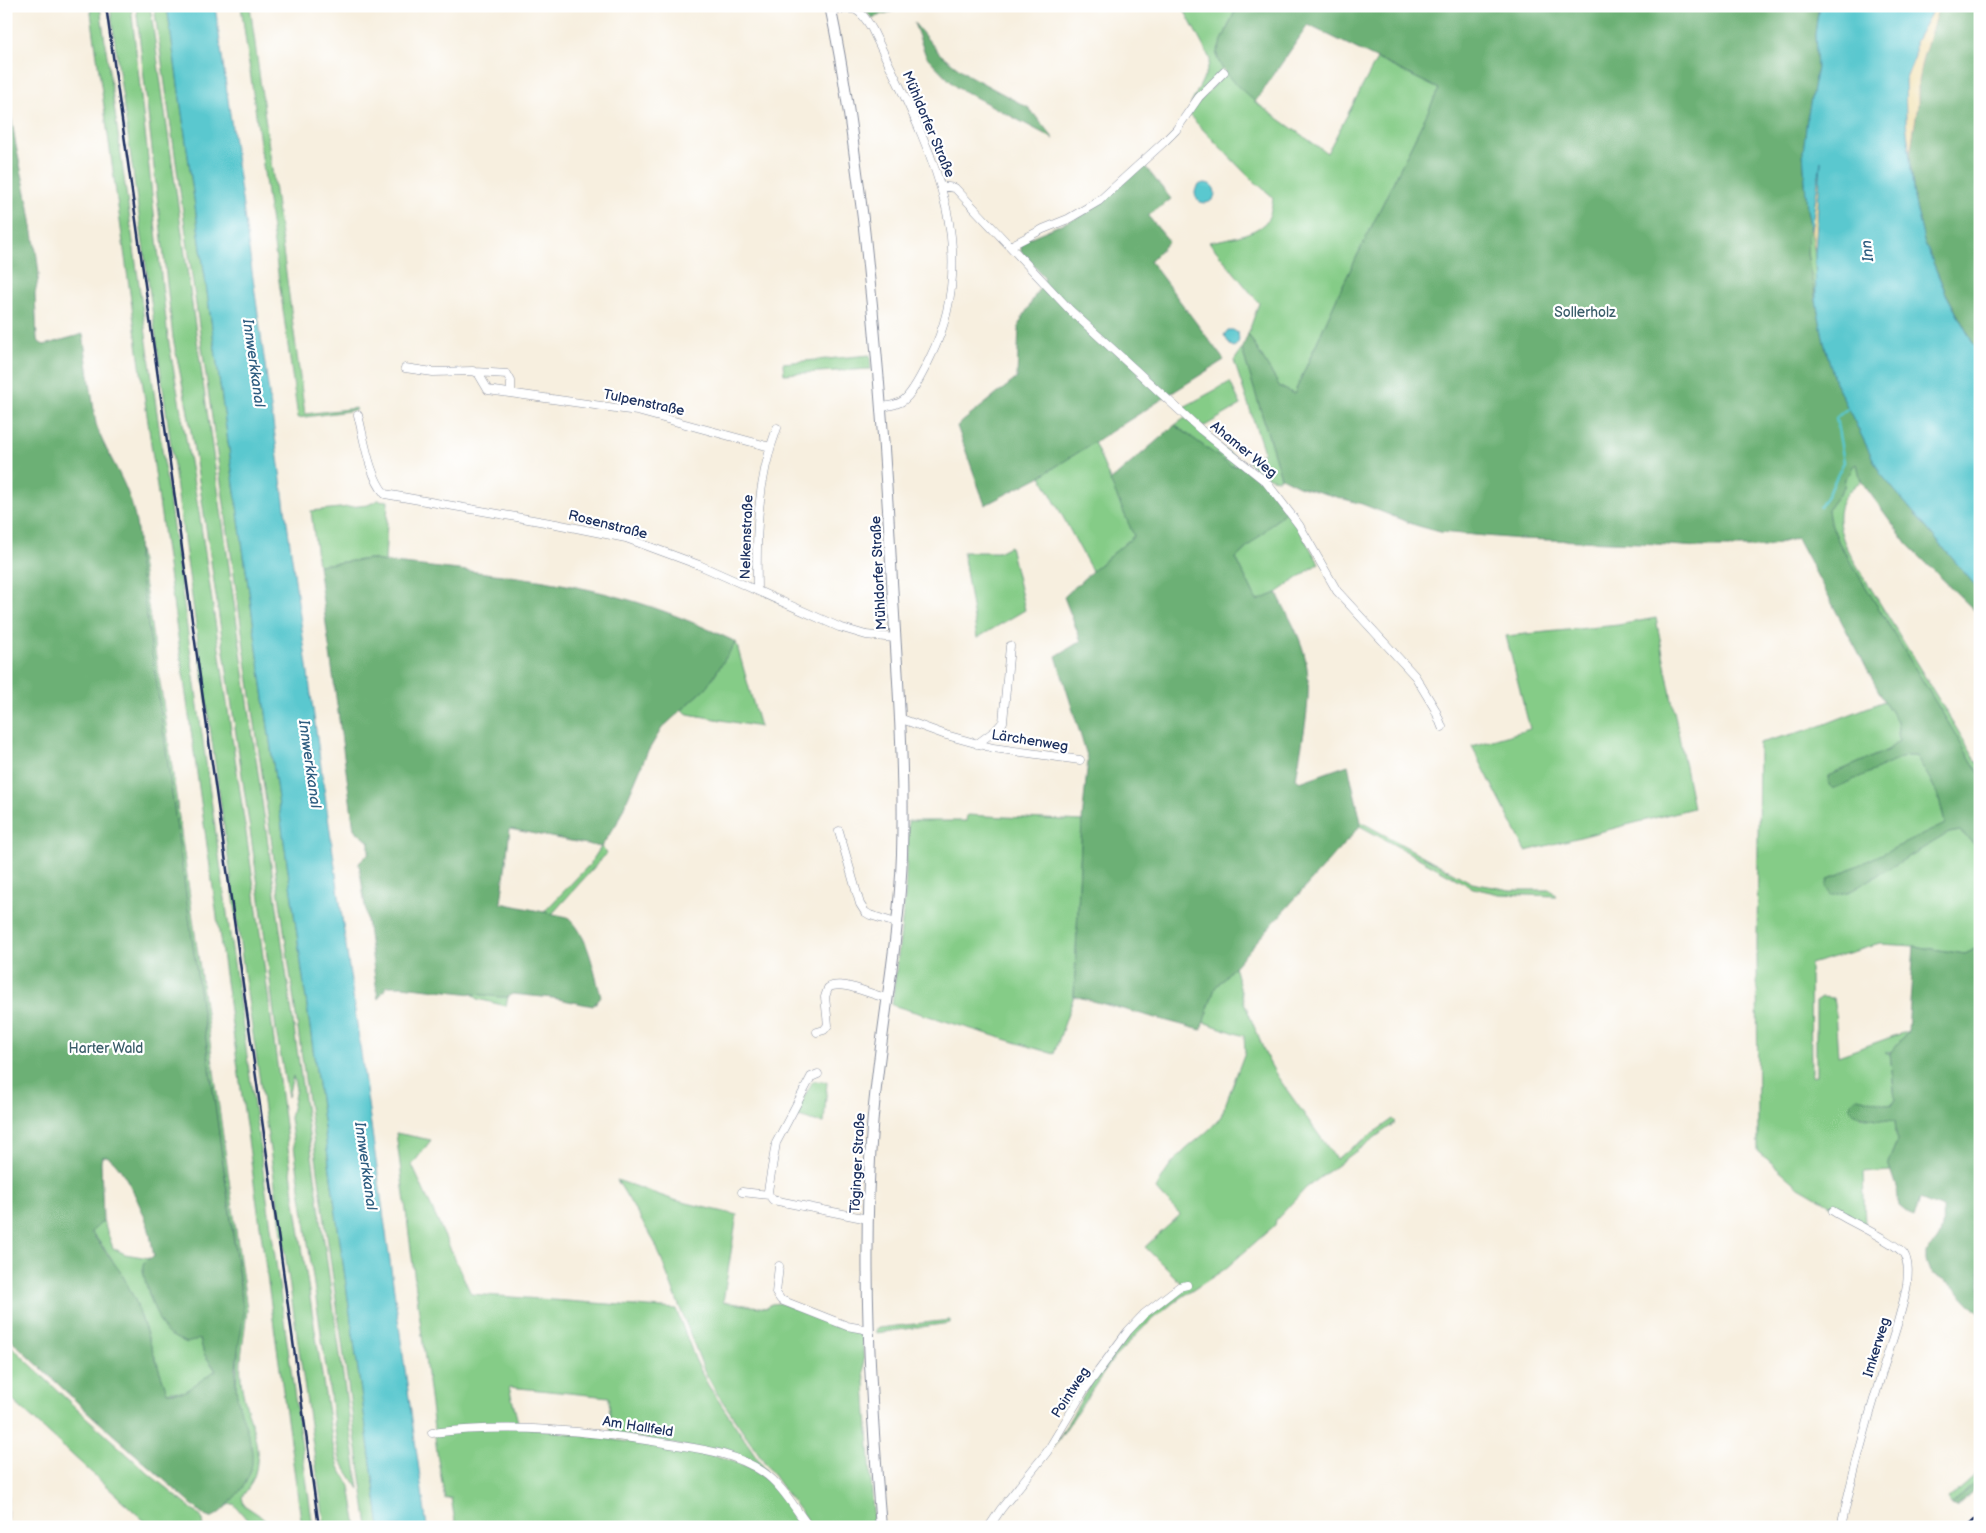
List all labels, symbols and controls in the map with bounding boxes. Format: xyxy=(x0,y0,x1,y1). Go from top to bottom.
street label: Mühldorfer Straße xyxy=(898,68,959,180)
water label: Inn xyxy=(1857,239,1878,264)
park label: Sollerholz xyxy=(1554,304,1616,321)
water label: Innwerkkanal xyxy=(238,317,269,409)
street label: Tulpenstraße xyxy=(602,386,686,419)
street label: Ahamer Weg xyxy=(1207,417,1280,481)
street label: Nelkenstraße xyxy=(737,494,756,580)
street label: Rosenstraße xyxy=(566,506,649,543)
street label: Mühldorfer Straße xyxy=(867,516,890,630)
water label: Innwerkkanal xyxy=(294,718,325,810)
street label: Lärchenweg xyxy=(990,726,1069,755)
park label: Harter Wald xyxy=(69,1040,143,1057)
street label: Töginger Straße xyxy=(846,1112,869,1214)
water label: Innwerkkanal xyxy=(350,1120,381,1212)
street label: Imkerweg xyxy=(1859,1315,1894,1379)
street label: Pointweg xyxy=(1048,1364,1093,1421)
street label: Am Hallfeld xyxy=(601,1413,675,1440)

